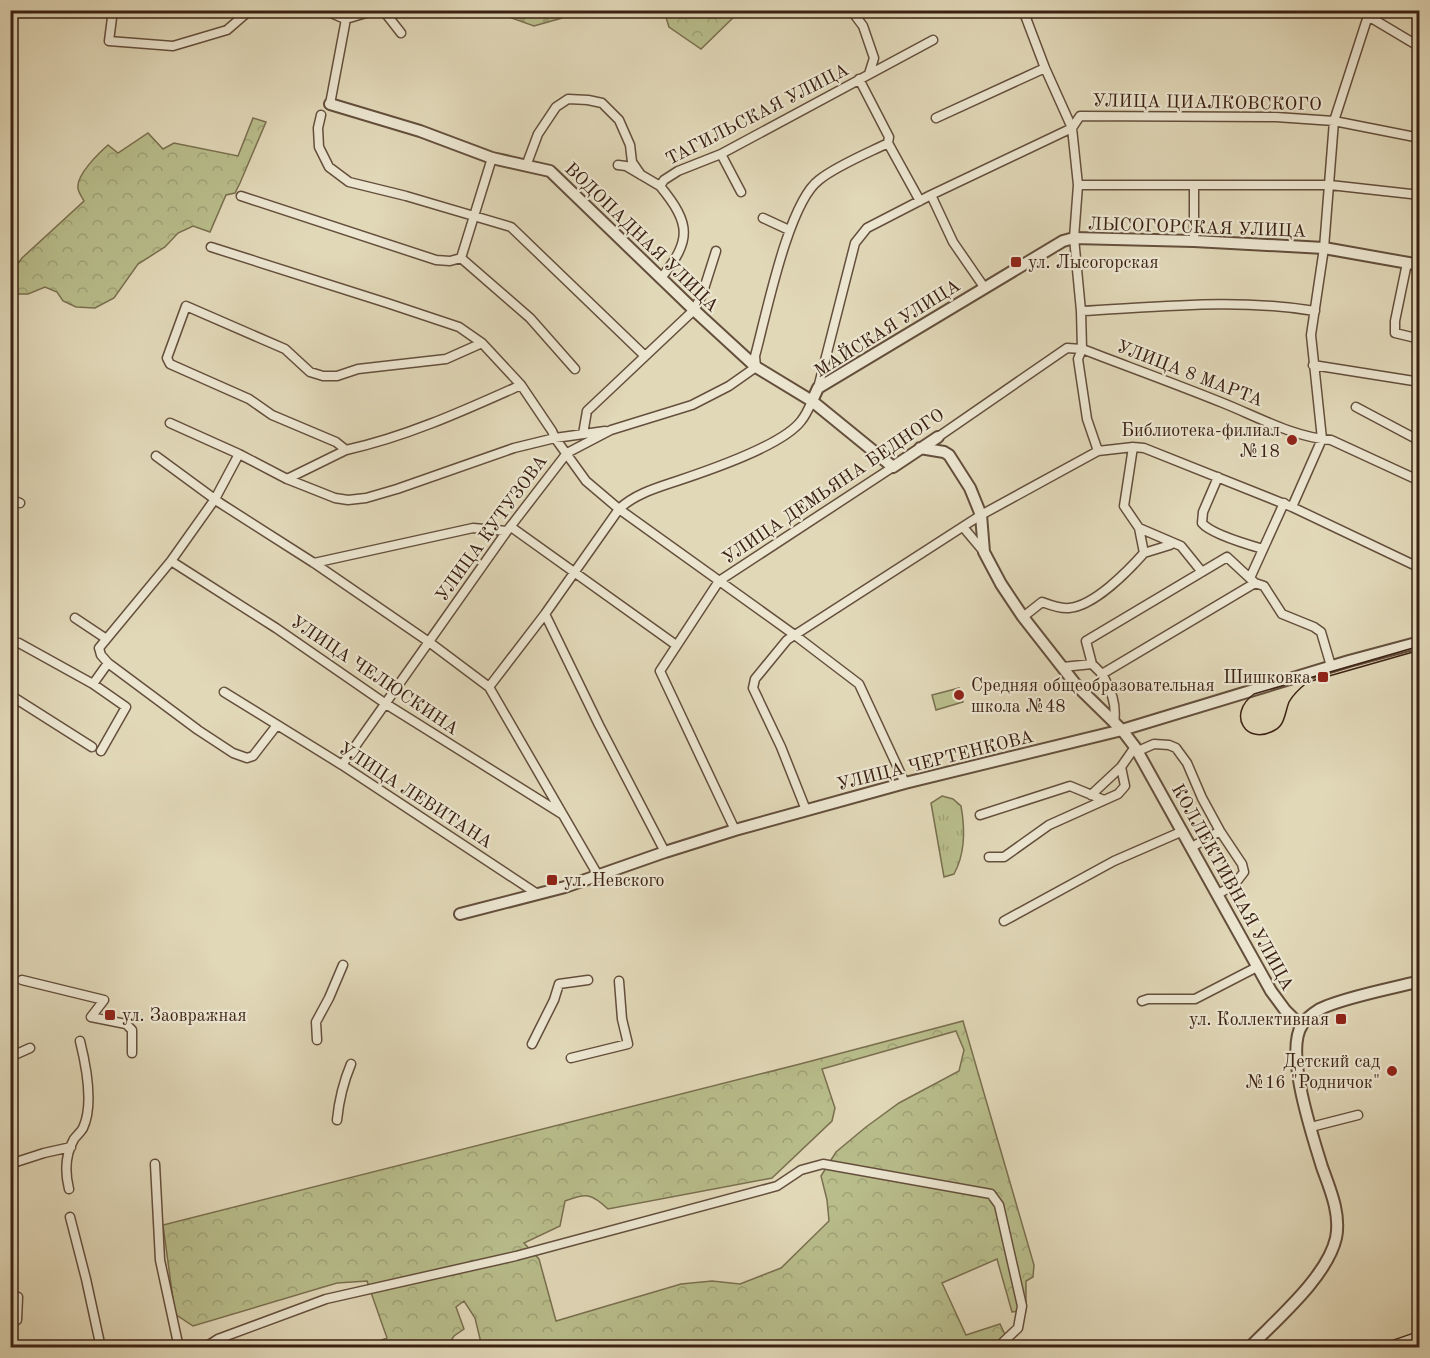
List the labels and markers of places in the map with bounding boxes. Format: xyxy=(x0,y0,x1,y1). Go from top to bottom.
place label: ул. Лысогорская xyxy=(1028,254,1159,272)
marker: ул. Лысогорская xyxy=(1009,255,1023,269)
place label: Библиотека-филиал №18 xyxy=(1121,422,1280,461)
marker: Библиотека-филиал №18 xyxy=(1285,433,1299,447)
place label: Шишковка xyxy=(1223,669,1311,687)
marker: Шишковка xyxy=(1316,670,1330,684)
place label: Средняя общеобразовательная школа №48 xyxy=(971,677,1215,716)
marker: Средняя общеобразовательная школа №48 xyxy=(952,688,966,702)
place label: ул. Невского xyxy=(564,872,665,890)
marker: ул. Невского xyxy=(545,873,559,887)
place label: ул. Заовражная xyxy=(122,1007,247,1025)
marker: ул. Заовражная xyxy=(103,1008,117,1022)
place label: ул. Коллективная xyxy=(1189,1011,1329,1029)
marker: ул. Коллективная xyxy=(1334,1012,1348,1026)
place label: Детский сад №16 "Родничок" xyxy=(1246,1053,1380,1092)
marker: Детский сад №16 "Родничок" xyxy=(1385,1064,1399,1078)

